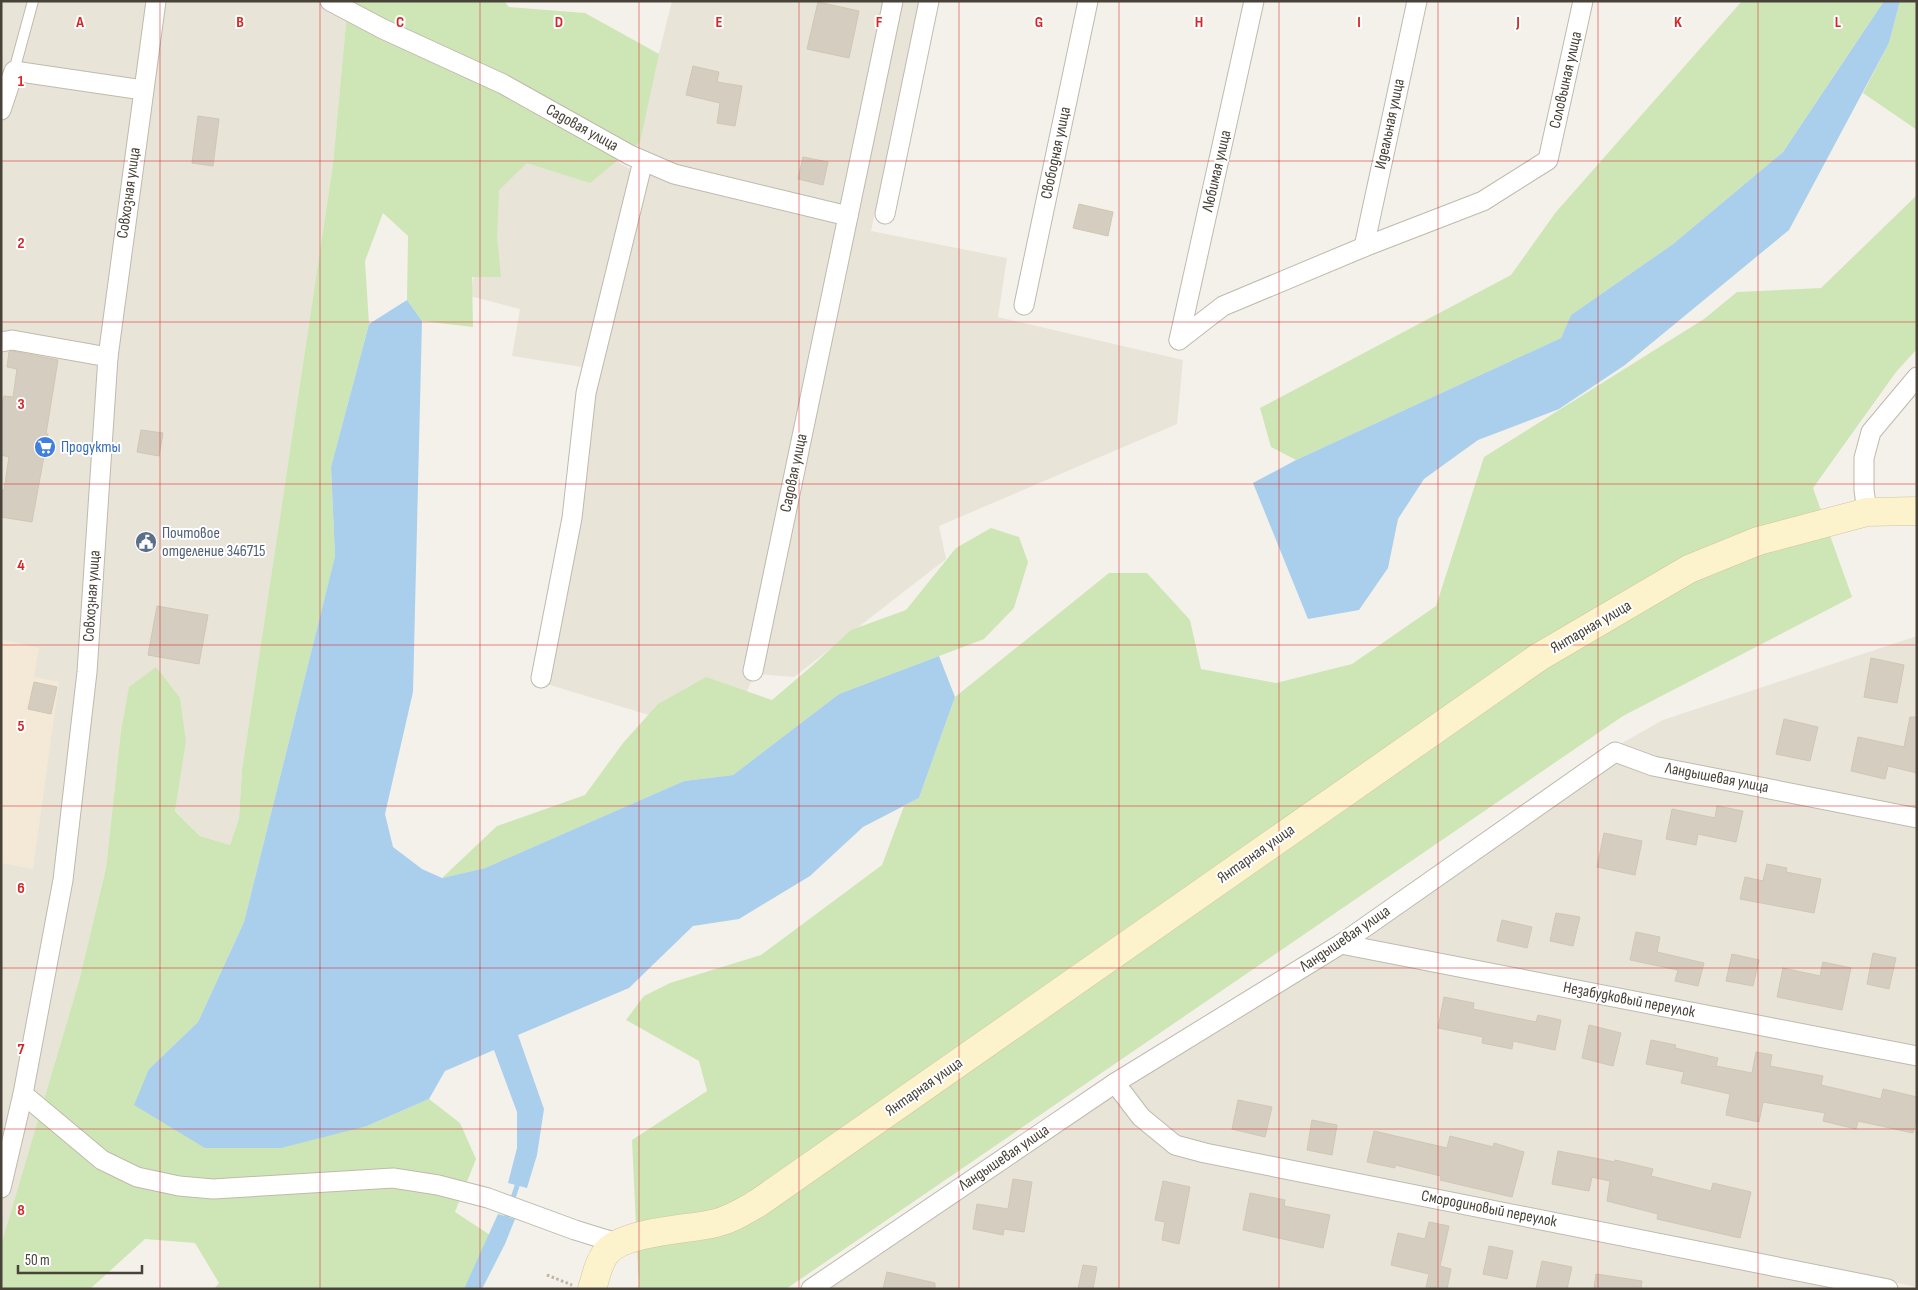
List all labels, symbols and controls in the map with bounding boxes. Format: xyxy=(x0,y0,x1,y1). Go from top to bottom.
text: A xyxy=(75,13,84,32)
text: B xyxy=(236,13,244,32)
text: C xyxy=(396,13,404,32)
text: D xyxy=(555,13,563,32)
text: E xyxy=(716,13,723,32)
text: F xyxy=(876,13,883,32)
text: G xyxy=(1035,13,1043,32)
text: H xyxy=(1195,13,1203,32)
text: I xyxy=(1357,13,1361,32)
text: J xyxy=(1515,13,1520,32)
text: K xyxy=(1674,13,1682,32)
text: L xyxy=(1835,13,1842,32)
street label: Соловьиная улица xyxy=(1546,30,1586,130)
text: 1 xyxy=(18,72,25,91)
street label: Идеальная улица xyxy=(1371,77,1409,171)
street label: Садовая улица xyxy=(543,100,621,156)
street label: Свободная улица xyxy=(1037,105,1075,201)
street label: Любимая улица xyxy=(1198,128,1236,215)
street label: Совхозная улица xyxy=(113,146,145,240)
text: 2 xyxy=(17,234,25,253)
text: 3 xyxy=(17,395,25,414)
street label: Садовая улица xyxy=(776,432,812,514)
supermarket icon: Продукты xyxy=(33,435,57,459)
place label: Продукты xyxy=(61,438,121,457)
place label: Почтовое отделение 346715 xyxy=(162,524,265,561)
public building icon: Почтовое отделение 346715 xyxy=(134,530,158,554)
street label: Совхозная улица xyxy=(79,550,105,642)
text: 4 xyxy=(17,556,25,575)
street label: Янтарная улица xyxy=(1547,596,1635,658)
text: 5 xyxy=(17,717,25,736)
street label: Ландышевая улица xyxy=(1663,758,1770,797)
street label: Янтарная улица xyxy=(1214,820,1298,888)
text: 6 xyxy=(17,879,25,898)
street label: Ландышевая улица xyxy=(1295,902,1394,977)
street label: Незабудковый переулок xyxy=(1561,978,1697,1022)
text: 7 xyxy=(18,1040,25,1059)
street label: Янтарная улица xyxy=(882,1053,966,1121)
street label: Ландышевая улица xyxy=(954,1121,1053,1196)
street label: Смородиновый переулок xyxy=(1420,1187,1559,1232)
text: 8 xyxy=(17,1201,25,1220)
scale bar xyxy=(18,1242,141,1274)
text: 50 m xyxy=(25,1251,50,1270)

